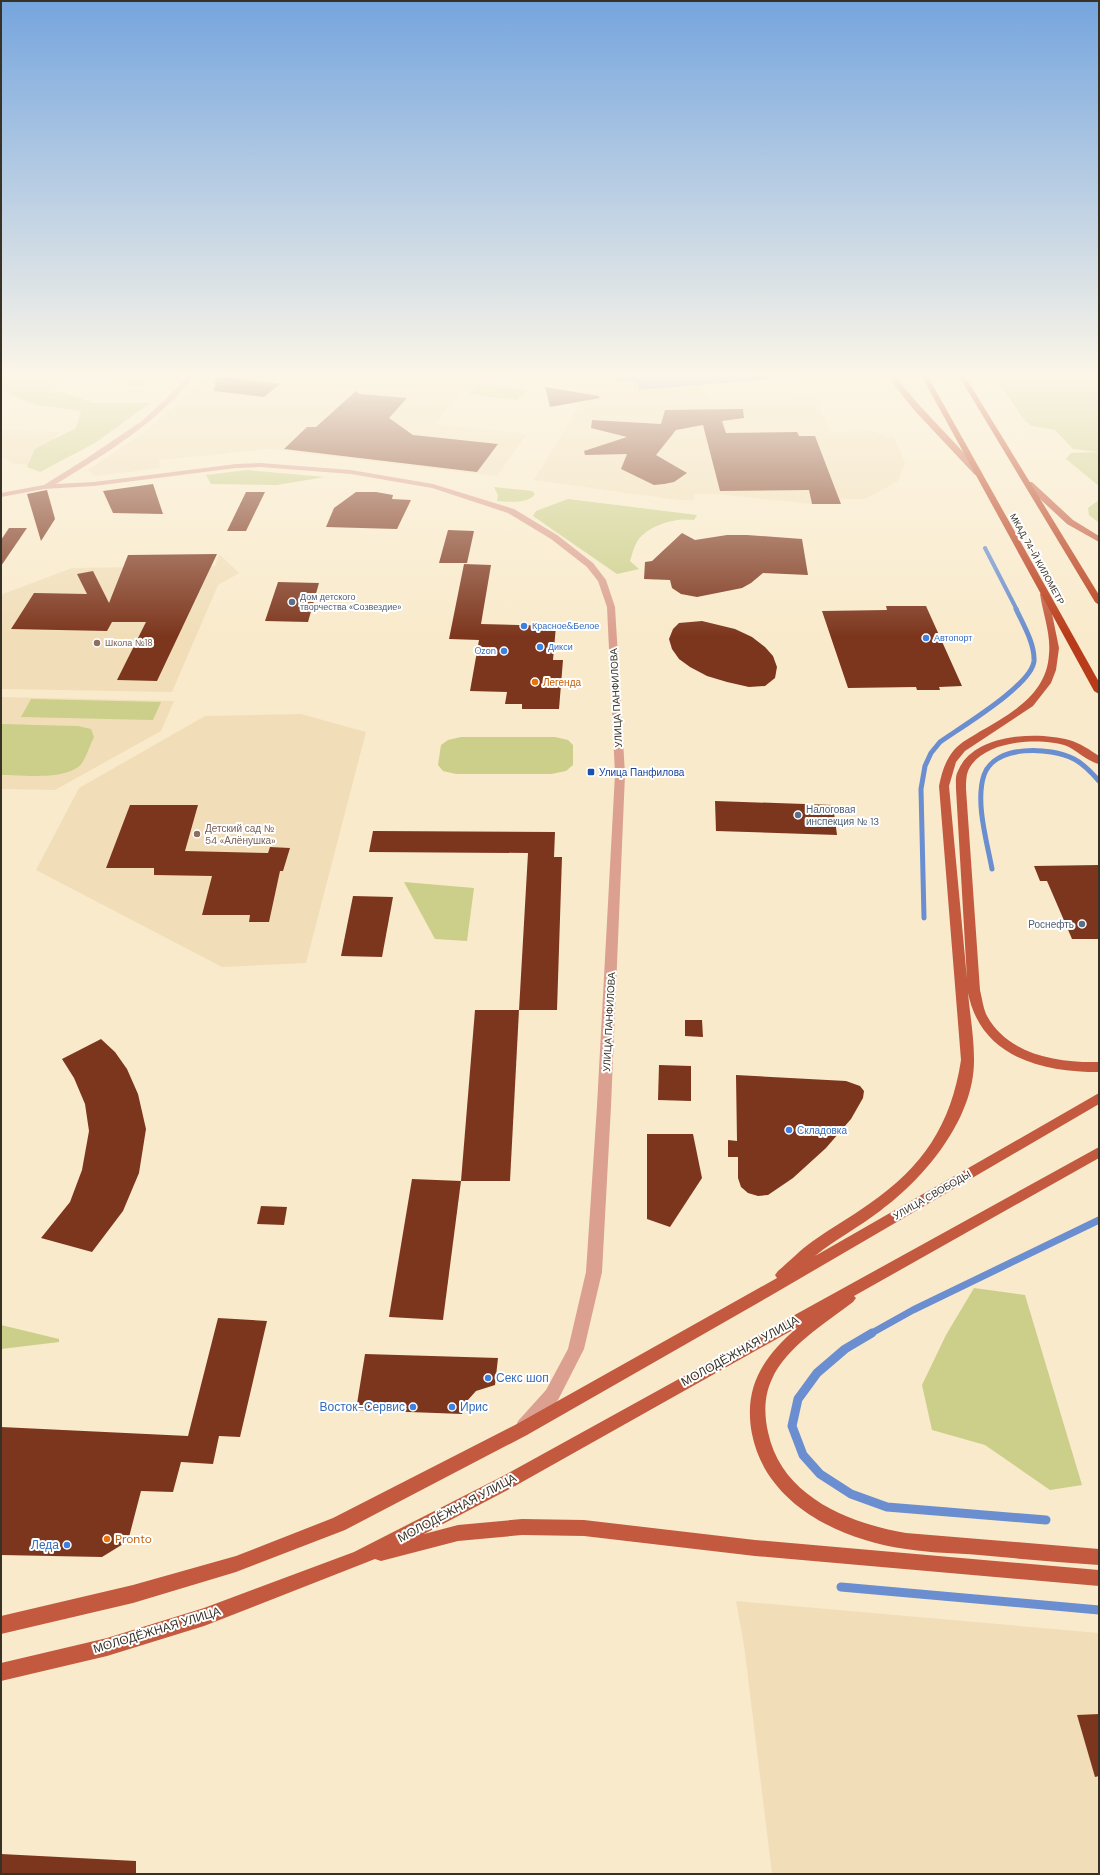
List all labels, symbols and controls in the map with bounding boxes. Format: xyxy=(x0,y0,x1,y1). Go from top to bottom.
street label: МКАД, 74-Й КИЛОМЕТР xyxy=(1007,511,1067,607)
place label: Дом детского творчества «Созвездие» xyxy=(300,591,401,613)
marker: Дом детского творчества «Созвездие» xyxy=(287,597,297,607)
place label: Красное&Белое xyxy=(532,620,599,632)
marker: Красное&Белое xyxy=(519,621,529,631)
place label: Автопорт xyxy=(934,632,972,644)
marker: Автопорт xyxy=(921,633,931,643)
place label: Школа №18 xyxy=(105,637,153,649)
marker: Школа №18 xyxy=(92,638,102,648)
place label: Дикси xyxy=(548,641,573,653)
marker: Дикси xyxy=(535,642,545,652)
place label: Ozon xyxy=(474,645,496,657)
marker: Ozon xyxy=(499,646,509,656)
street label: УЛИЦА ПАНФИЛОВА xyxy=(607,648,625,748)
place label: Легенда xyxy=(543,676,581,689)
marker: Легенда xyxy=(530,677,540,687)
place label: Улица Панфилова xyxy=(599,766,685,779)
marker: Улица Панфилова xyxy=(586,767,596,777)
place label: Налоговая инспекция № 13 xyxy=(806,803,879,828)
marker: Налоговая инспекция № 13 xyxy=(793,810,803,820)
place label: Детский сад № 54 «Алёнушка» xyxy=(205,822,276,847)
marker: Детский сад № 54 «Алёнушка» xyxy=(192,829,202,839)
place label: Роснефть xyxy=(1028,918,1074,931)
marker: Роснефть xyxy=(1077,919,1087,929)
street label: УЛИЦА ПАНФИЛОВА xyxy=(600,972,618,1072)
place label: Складовка xyxy=(797,1124,847,1137)
marker: Складовка xyxy=(784,1125,794,1135)
street label: УЛИЦА СВОБОДЫ xyxy=(891,1167,973,1223)
street label: МОЛОДЁЖНАЯ УЛИЦА xyxy=(678,1312,802,1390)
place label: Секс шоп xyxy=(496,1370,549,1386)
marker: Секс шоп xyxy=(483,1373,493,1383)
place label: Восток-Сервис xyxy=(319,1399,405,1415)
place label: Ирис xyxy=(460,1399,488,1415)
marker: Восток-Сервис xyxy=(408,1402,418,1412)
marker: Ирис xyxy=(447,1402,457,1412)
street label: МОЛОДЁЖНАЯ УЛИЦА xyxy=(395,1470,519,1546)
place label: Pronto xyxy=(115,1531,152,1547)
marker: Pronto xyxy=(102,1534,112,1544)
place label: Леда xyxy=(31,1537,59,1553)
marker: Леда xyxy=(62,1540,72,1550)
street label: МОЛОДЁЖНАЯ УЛИЦА xyxy=(91,1603,223,1657)

